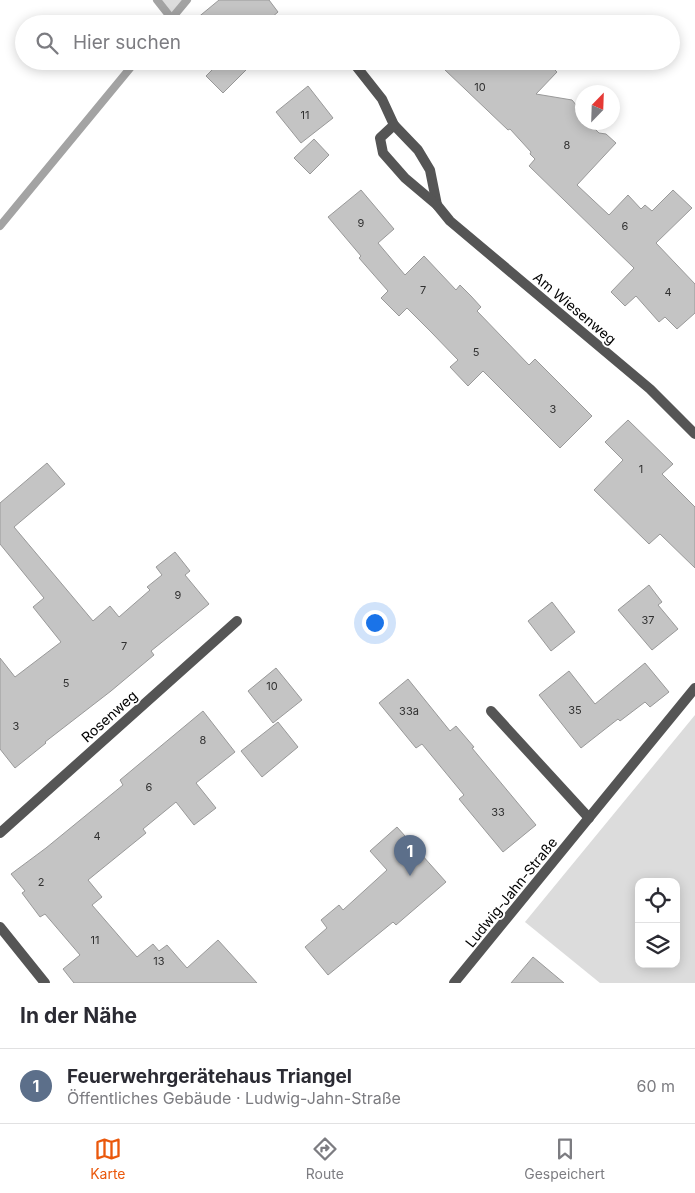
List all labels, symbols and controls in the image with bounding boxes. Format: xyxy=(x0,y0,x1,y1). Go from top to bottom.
search box xyxy=(15,15,680,70)
icon: search xyxy=(33,29,61,57)
text: Hier suchen xyxy=(73,31,181,54)
house number: 10 xyxy=(474,80,486,94)
north arrow xyxy=(575,85,620,130)
house number: 11 xyxy=(301,108,309,122)
house number: 8 xyxy=(564,138,571,152)
house number: 9 xyxy=(358,216,365,230)
house number: 6 xyxy=(622,219,629,233)
street label: Am Wiesenweg xyxy=(530,268,620,348)
house number: 7 xyxy=(420,283,426,297)
house number: 4 xyxy=(664,285,672,299)
house number: 5 xyxy=(473,345,480,359)
house number: 3 xyxy=(550,402,557,416)
house number: 1 xyxy=(639,462,643,476)
house number: 9 xyxy=(175,588,182,602)
your location xyxy=(362,610,388,636)
house number: 37 xyxy=(641,613,655,627)
house number: 7 xyxy=(121,639,127,653)
house number: 5 xyxy=(63,676,70,690)
house number: 10 xyxy=(266,679,278,693)
street label: Rosenweg xyxy=(78,687,140,745)
house number: 35 xyxy=(568,703,582,717)
house number: 33a xyxy=(399,704,419,718)
house number: 3 xyxy=(13,719,20,733)
house number: 8 xyxy=(200,733,207,747)
house number: 6 xyxy=(146,780,153,794)
house number: 33 xyxy=(491,805,505,819)
house number: 4 xyxy=(93,829,101,843)
street label: Ludwig-Jahn-Straße xyxy=(461,834,561,950)
pin: 1 xyxy=(394,835,426,876)
house number: 2 xyxy=(38,875,44,889)
map controls xyxy=(635,878,680,968)
button: locate xyxy=(635,878,680,923)
button: layers xyxy=(635,923,680,968)
house number: 11 xyxy=(91,933,99,947)
house number: 13 xyxy=(153,954,165,968)
text: In der Nähe xyxy=(20,1003,137,1028)
text: Feuerwehrgerätehaus Triangel xyxy=(67,1065,352,1088)
text: 1 xyxy=(33,1076,39,1096)
text: 60 m xyxy=(636,1076,675,1096)
text: Öffentliches Gebäude · Ludwig-Jahn-Straße xyxy=(67,1088,401,1108)
tab: Karte xyxy=(90,1135,126,1182)
tab: Route xyxy=(306,1135,344,1182)
tab: Gespeichert xyxy=(524,1135,605,1182)

